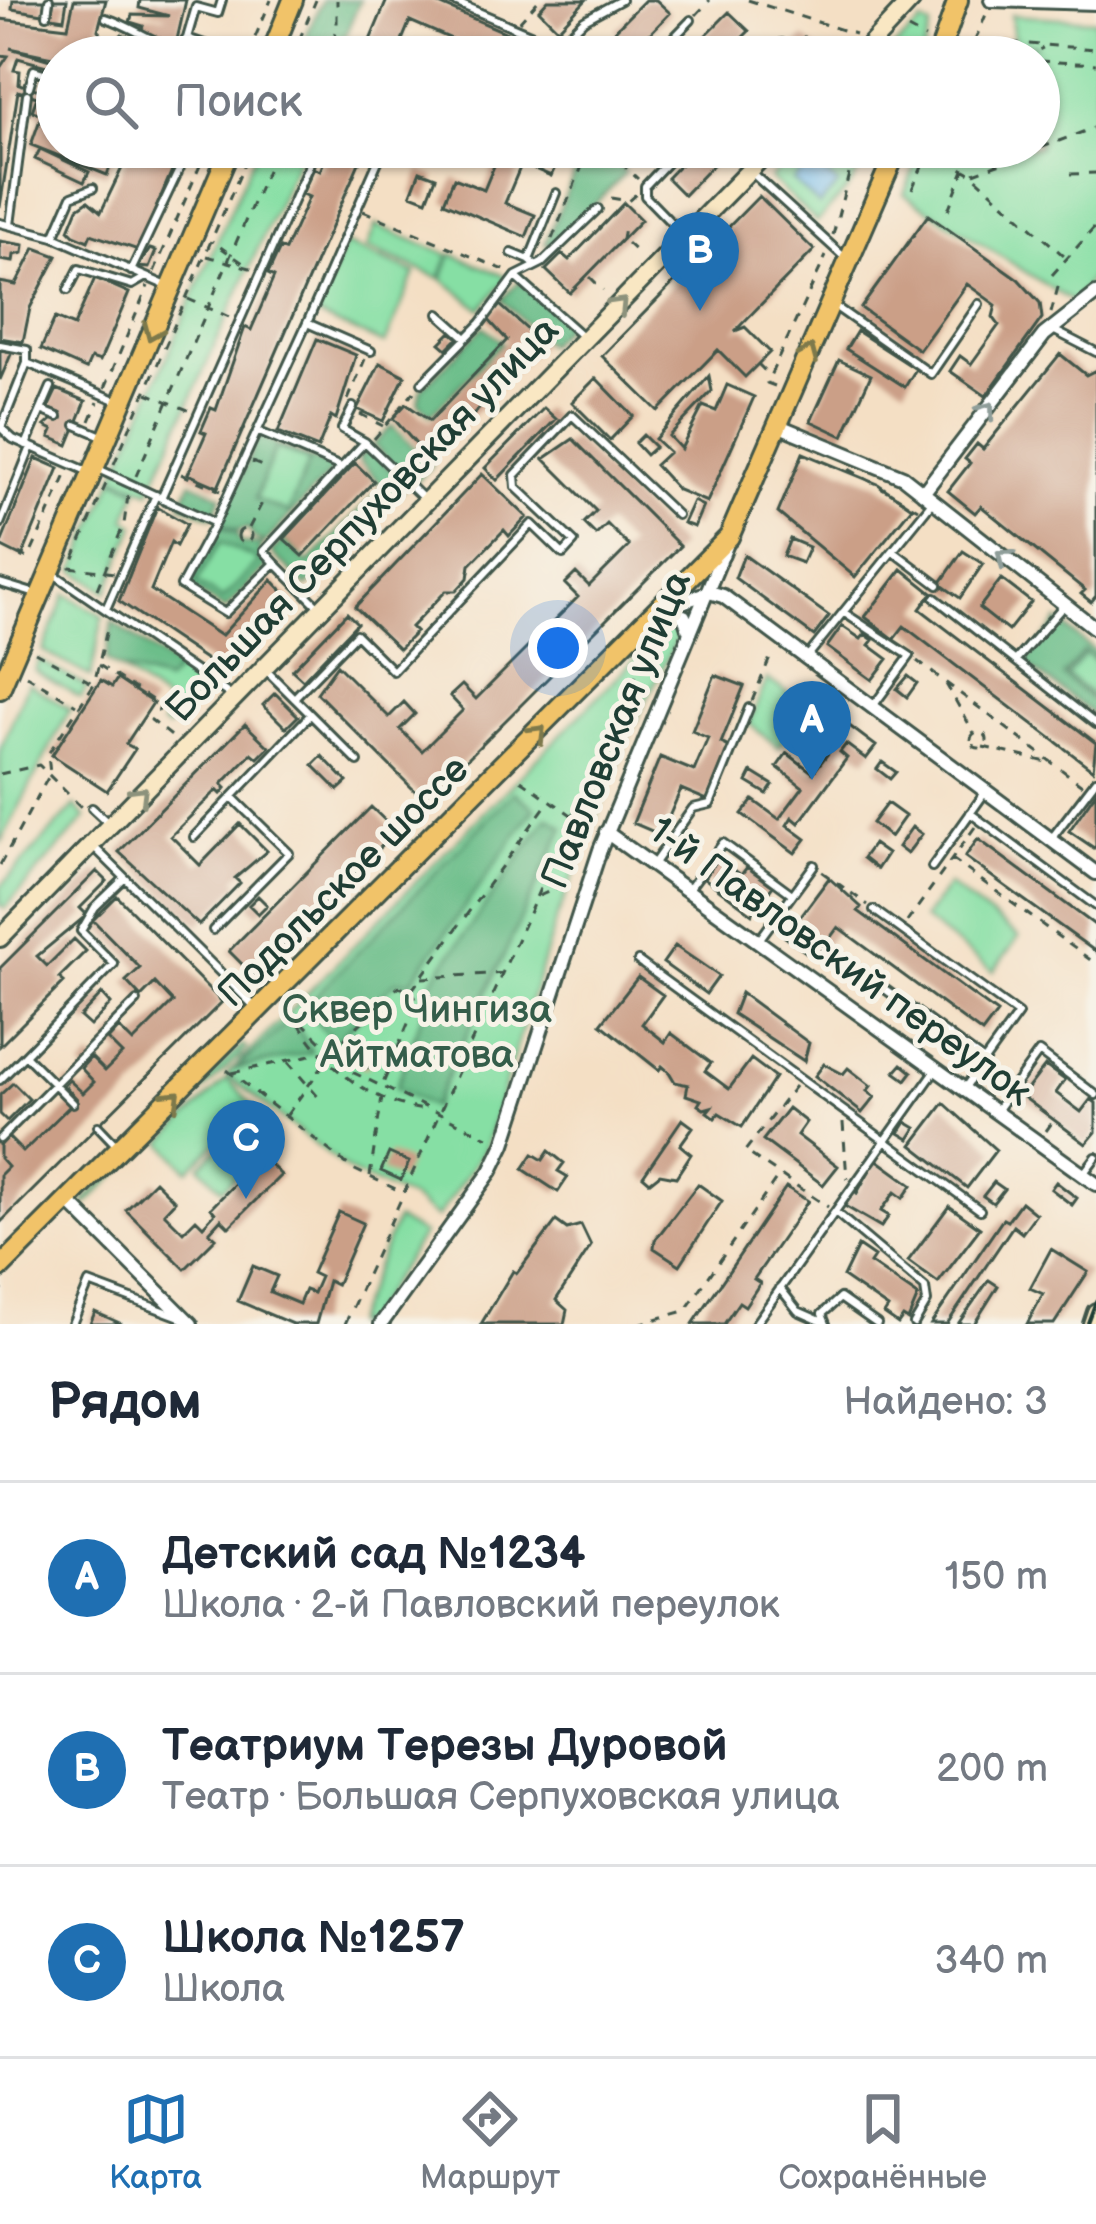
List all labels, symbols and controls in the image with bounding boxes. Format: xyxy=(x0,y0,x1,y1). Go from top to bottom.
search box xyxy=(36,36,1060,168)
icon: search xyxy=(78,69,144,135)
text: Поиск xyxy=(174,75,302,130)
pin: B xyxy=(661,212,739,311)
one-way arrow xyxy=(604,297,626,319)
street label: Большая Серпуховская улица xyxy=(157,308,569,732)
one-way arrow xyxy=(142,319,166,341)
one-way arrow xyxy=(794,344,818,365)
one-way arrow xyxy=(972,402,994,424)
one-way arrow xyxy=(996,550,1018,571)
street label: Павловская улица xyxy=(532,565,702,895)
your location xyxy=(528,618,588,678)
pin: A xyxy=(773,681,851,780)
one-way arrow xyxy=(524,725,546,747)
street label: Подольское шоссе xyxy=(209,747,479,1017)
one-way arrow xyxy=(126,786,148,808)
street label: 1-й Павловский переулок xyxy=(640,807,1041,1117)
park label: Сквер Чингиза Айтматова xyxy=(282,987,552,1079)
one-way arrow xyxy=(159,1090,181,1112)
pin: C xyxy=(207,1100,285,1199)
text: Рядом xyxy=(48,1372,202,1433)
text: Найдено: 3 xyxy=(843,1379,1048,1426)
text: Детский сад №1234 xyxy=(162,1527,585,1582)
text: A xyxy=(75,1554,99,1601)
text: 150 m xyxy=(945,1554,1048,1601)
text: Школа · 2-й Павловский переулок xyxy=(162,1582,780,1629)
text: Театриум Терезы Дуровой xyxy=(162,1719,727,1774)
text: B xyxy=(73,1746,101,1793)
text: 200 m xyxy=(936,1746,1048,1793)
text: Театр · Большая Серпуховская улица xyxy=(162,1774,840,1821)
text: Школа №1257 xyxy=(162,1911,465,1966)
text: C xyxy=(73,1938,101,1985)
text: 340 m xyxy=(935,1938,1048,1985)
text: Школа xyxy=(162,1966,285,2013)
tab: Карта xyxy=(109,2086,202,2198)
tab: Маршрут xyxy=(420,2086,560,2198)
tab: Сохранённые xyxy=(778,2086,987,2198)

